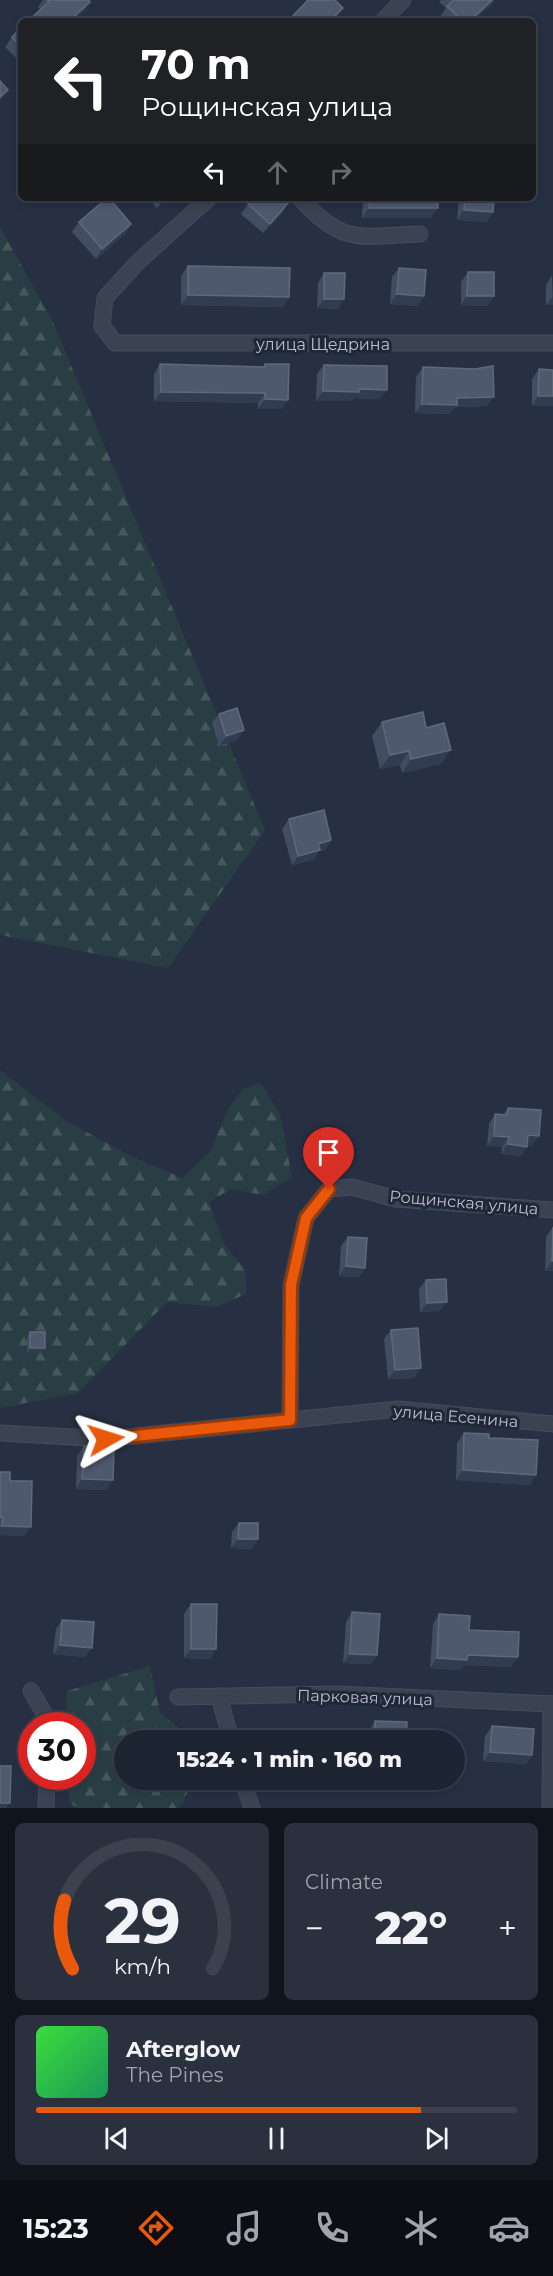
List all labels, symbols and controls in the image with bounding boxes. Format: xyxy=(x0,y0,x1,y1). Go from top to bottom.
text: 70 m xyxy=(141,38,251,90)
icon: left xyxy=(42,42,120,120)
text: Рощинская улица xyxy=(141,90,393,123)
icon: left xyxy=(198,156,231,189)
icon: ahead xyxy=(261,156,294,189)
icon: right xyxy=(324,156,357,189)
street label: улица Щедрина xyxy=(255,335,390,354)
pin xyxy=(303,1127,354,1189)
icon: arrive xyxy=(312,1136,345,1169)
street label: Рощинская улица xyxy=(389,1187,539,1218)
street label: улица Есенина xyxy=(392,1401,519,1431)
position arrow xyxy=(74,1407,138,1471)
street label: Парковая улица xyxy=(297,1686,433,1709)
speed limit sign: 30 xyxy=(18,1712,96,1790)
text: 15:24 · 1 min · 160 m xyxy=(177,1746,402,1773)
text: Climate xyxy=(305,1870,383,1894)
text: 29 xyxy=(104,1883,180,1959)
text: 22° xyxy=(375,1900,447,1955)
text: − xyxy=(305,1908,324,1948)
text: + xyxy=(498,1908,517,1948)
text: km/h xyxy=(113,1953,171,1979)
text: Afterglow xyxy=(126,2036,240,2063)
text: The Pines xyxy=(126,2063,223,2087)
icon: previous xyxy=(100,2122,133,2155)
icon: pause xyxy=(260,2122,293,2155)
icon: next xyxy=(420,2122,453,2155)
icon: directions xyxy=(135,2207,177,2249)
icon: music xyxy=(223,2207,265,2249)
icon: phone xyxy=(311,2207,353,2249)
icon: climate xyxy=(400,2207,442,2249)
icon: car xyxy=(488,2207,530,2249)
text: 15:23 xyxy=(23,2212,89,2245)

